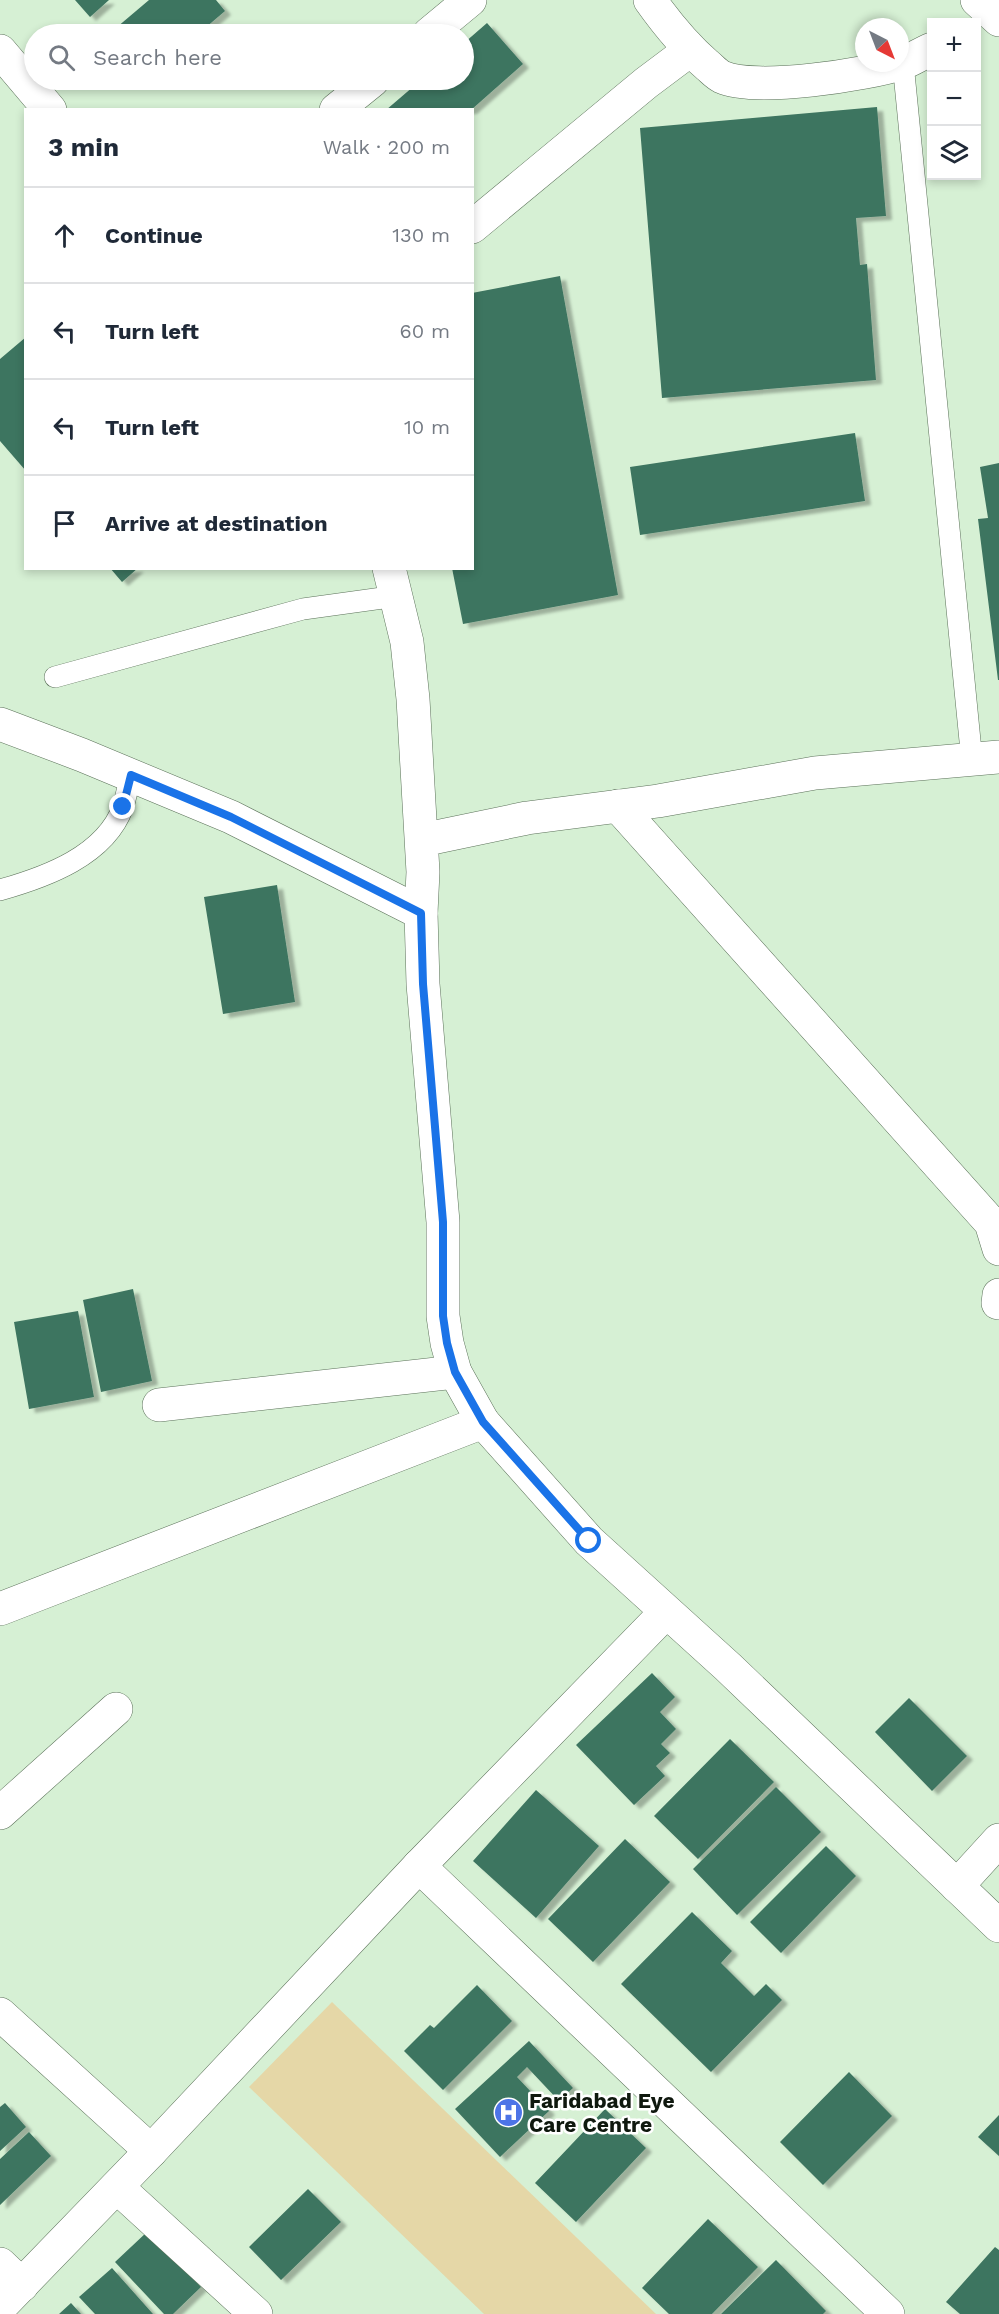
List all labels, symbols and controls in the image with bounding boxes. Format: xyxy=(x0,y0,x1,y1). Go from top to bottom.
north arrow xyxy=(855,18,909,72)
map controls xyxy=(927,18,981,180)
button: + xyxy=(927,18,981,72)
search box xyxy=(24,24,474,90)
icon: search xyxy=(45,41,78,74)
text: Search here xyxy=(93,45,222,70)
button: − xyxy=(927,72,981,126)
button: layers xyxy=(927,126,981,180)
text: 3 min xyxy=(48,132,119,162)
text: Walk · 200 m xyxy=(323,135,450,159)
icon: ahead xyxy=(48,219,81,252)
text: Continue xyxy=(105,223,203,248)
text: 130 m xyxy=(392,223,450,247)
icon: left xyxy=(48,315,81,348)
text: Turn left xyxy=(105,319,199,344)
text: 60 m xyxy=(400,319,450,343)
icon: left xyxy=(48,411,81,444)
text: Turn left xyxy=(105,415,199,440)
text: 10 m xyxy=(404,415,450,439)
icon: arrive xyxy=(48,507,81,540)
text: Arrive at destination xyxy=(105,511,328,536)
route end xyxy=(109,793,135,819)
route start xyxy=(575,1527,601,1553)
place label: Faridabad Eye Care Centre xyxy=(529,2088,675,2137)
hospital icon: Faridabad Eye Care Centre xyxy=(492,2097,524,2129)

